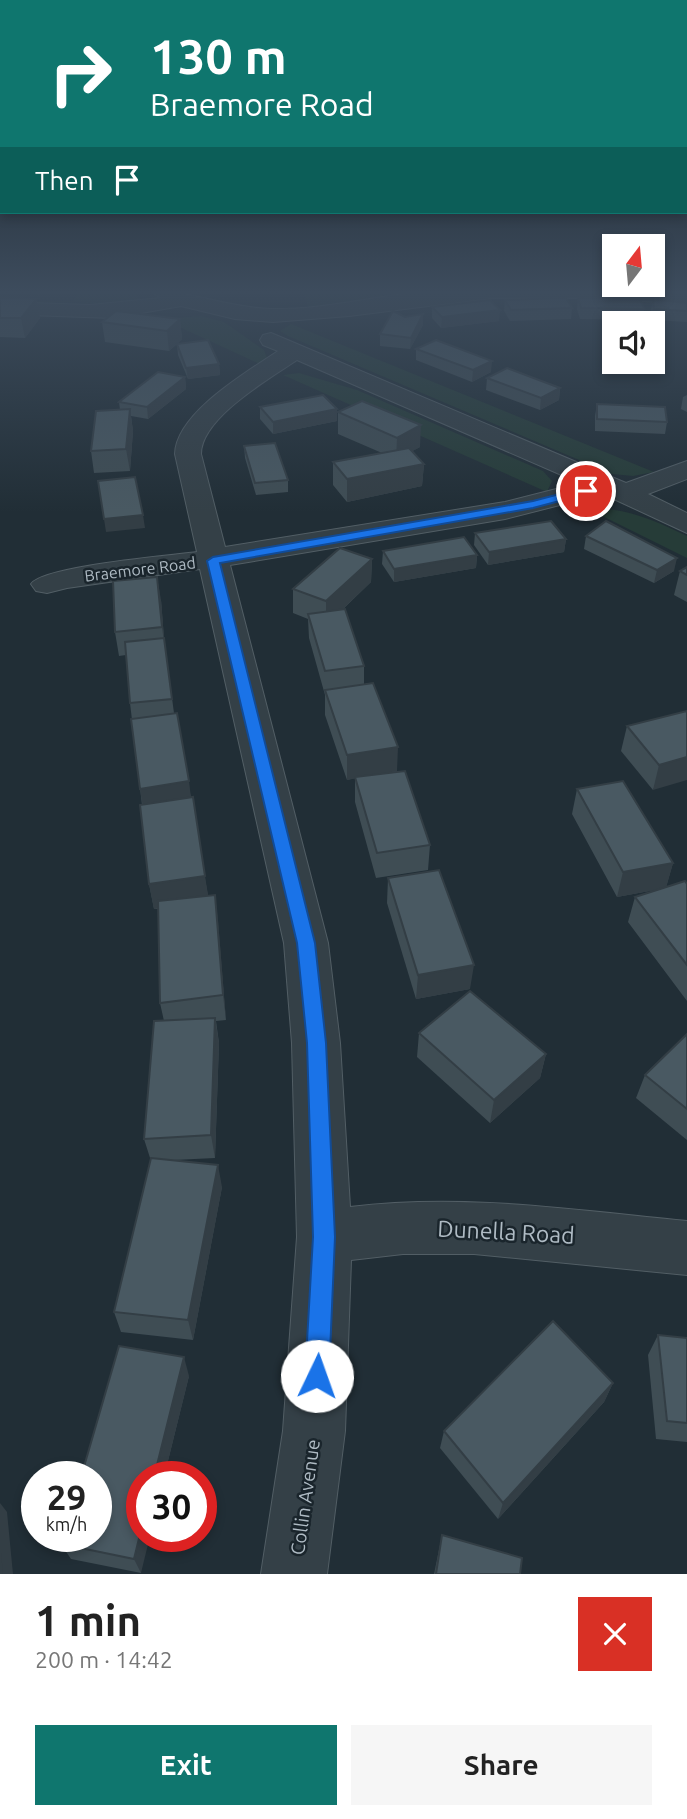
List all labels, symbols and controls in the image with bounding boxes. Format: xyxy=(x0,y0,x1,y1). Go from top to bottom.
icon: right xyxy=(35,28,126,119)
text: 130 m xyxy=(150,28,287,83)
text: Braemore Road xyxy=(150,86,374,122)
icon: arrive xyxy=(108,161,146,199)
text: Then xyxy=(35,166,94,195)
north arrow xyxy=(602,234,665,298)
map controls xyxy=(602,234,665,374)
button: sound xyxy=(602,311,665,374)
pin xyxy=(556,461,616,521)
icon: arrive xyxy=(567,472,605,510)
street label: Braemore Road xyxy=(83,553,197,585)
street label: Dunella Road xyxy=(437,1215,575,1248)
position arrow xyxy=(280,1339,354,1413)
street label: Collin Avenue xyxy=(286,1438,324,1556)
speed limit sign: 30 xyxy=(126,1461,217,1552)
text: 29 xyxy=(47,1477,86,1517)
text: km/h xyxy=(46,1514,87,1534)
text: 1 min xyxy=(35,1597,141,1644)
button: close xyxy=(578,1597,652,1671)
text: 200 m · 14:42 xyxy=(35,1647,173,1672)
button: Exit xyxy=(35,1725,337,1805)
button: Share xyxy=(351,1725,652,1805)

